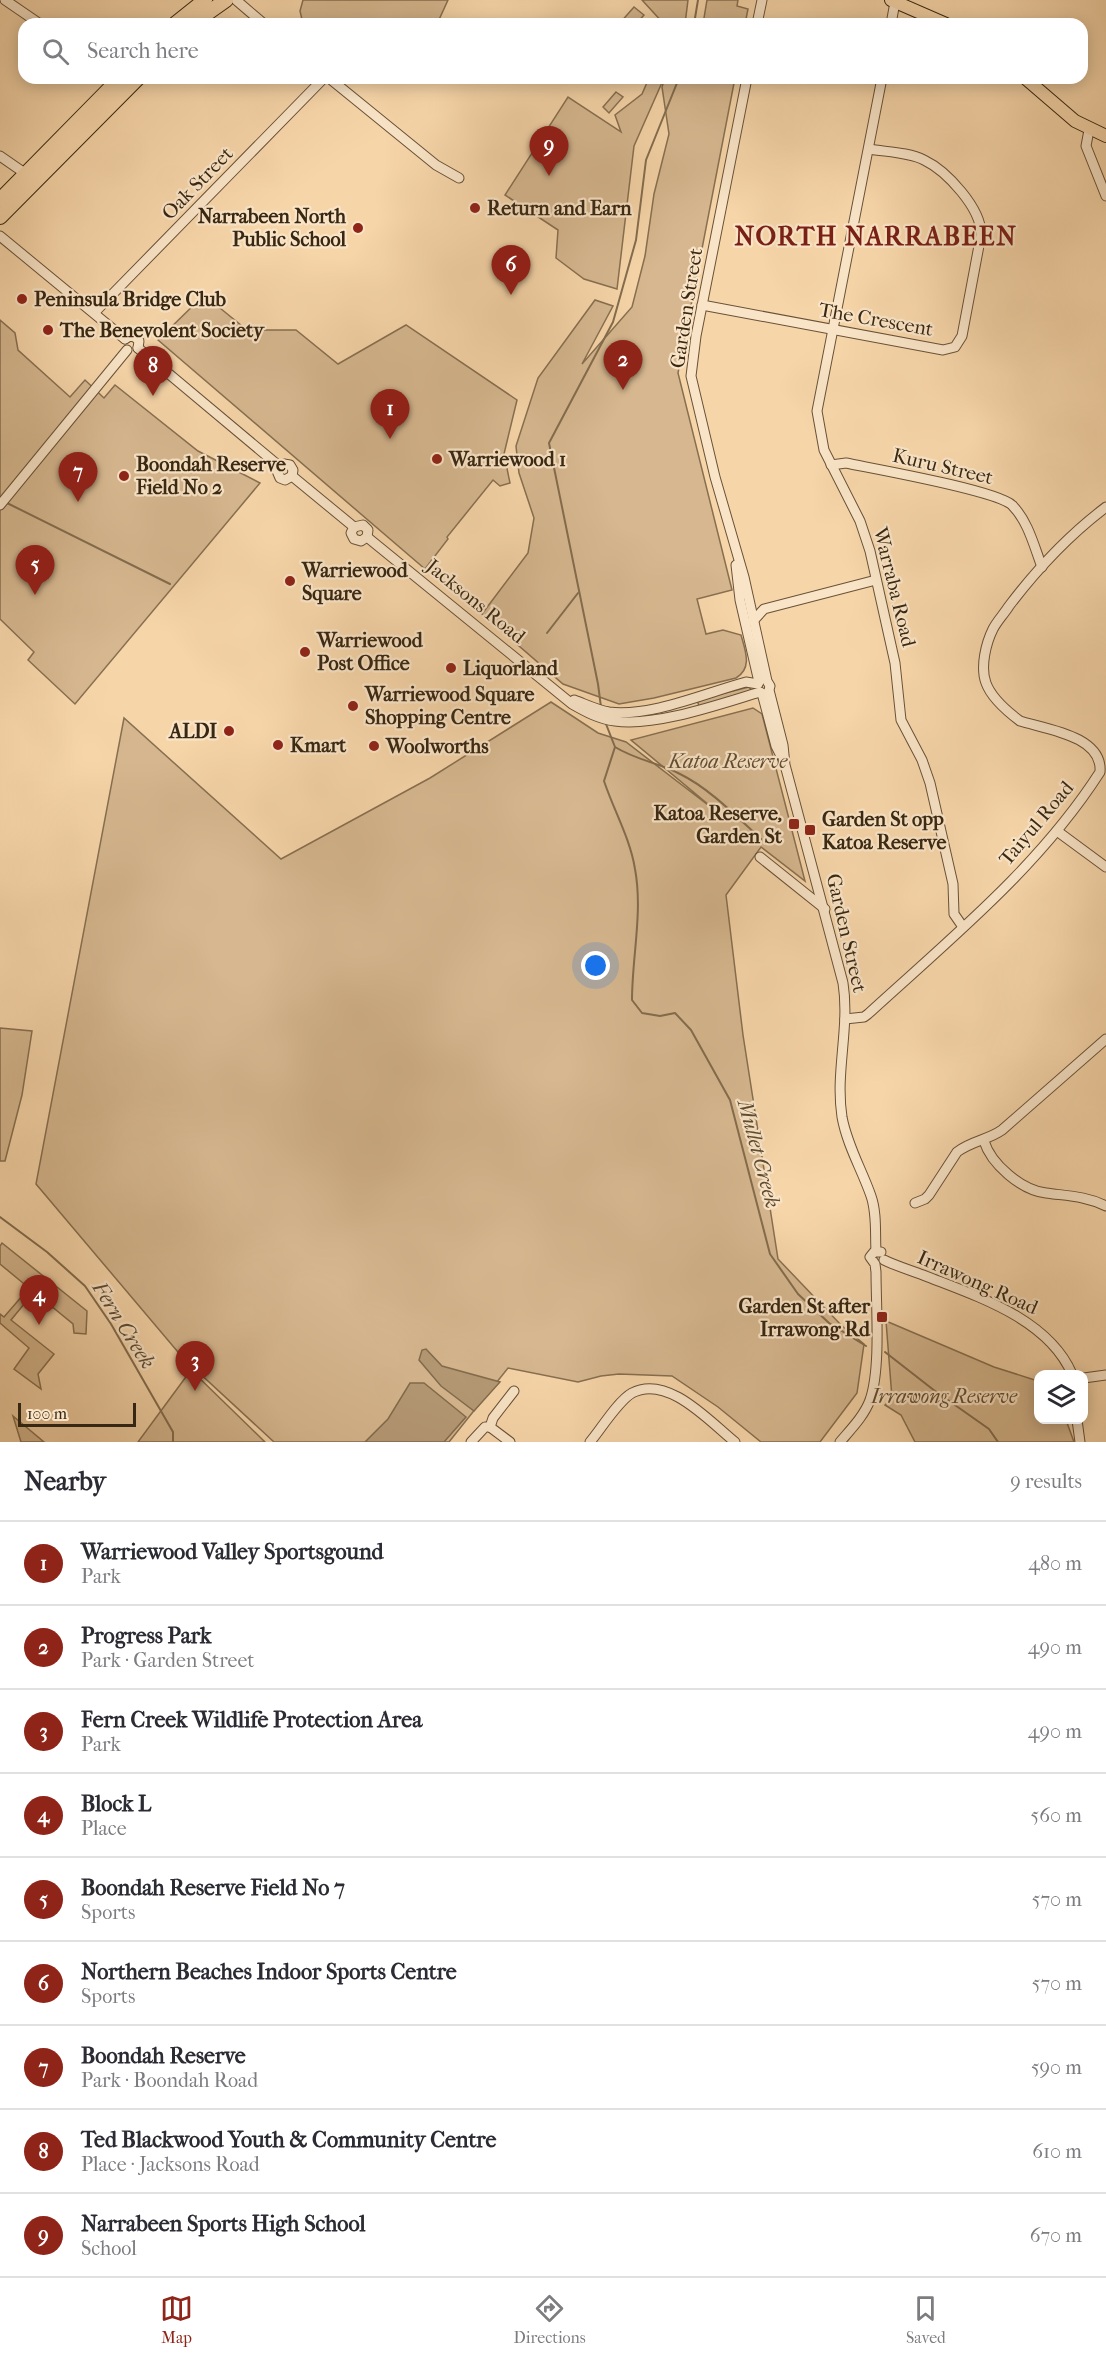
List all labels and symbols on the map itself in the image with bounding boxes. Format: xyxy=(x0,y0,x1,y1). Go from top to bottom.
pin: 9 xyxy=(530,126,568,176)
street label: Oak Street xyxy=(157,142,238,225)
place label: Return and Earn xyxy=(487,197,632,220)
marker: Return and Earn xyxy=(468,201,482,215)
place label: Narrabeen North Public School xyxy=(198,205,347,251)
marker: Narrabeen North Public School xyxy=(351,221,365,235)
district label: NORTH NARRABEEN xyxy=(735,221,1017,252)
pin: 6 xyxy=(492,246,530,295)
street label: Garden Street xyxy=(666,246,707,370)
place label: Peninsula Bridge Club xyxy=(34,288,227,311)
marker: Peninsula Bridge Club xyxy=(15,292,29,306)
street label: The Crescent xyxy=(817,298,935,341)
place label: The Benevolent Society xyxy=(59,319,265,342)
marker: The Benevolent Society xyxy=(41,323,55,337)
pin: 2 xyxy=(604,340,642,390)
pin: 8 xyxy=(134,346,172,396)
pin: 1 xyxy=(370,390,410,439)
street label: Kuru Street xyxy=(890,444,995,489)
place label: Warriewood 1 xyxy=(448,448,566,471)
pin: 7 xyxy=(58,452,98,502)
marker: Warriewood 1 xyxy=(430,452,444,466)
place label: Boondah Reserve Field No 2 xyxy=(135,453,286,499)
marker: Boondah Reserve Field No 2 xyxy=(117,469,131,483)
street label: Warraba Road xyxy=(868,524,921,650)
pin: 5 xyxy=(15,546,54,595)
street label: Jacksons Road xyxy=(420,553,531,649)
place label: Warriewood Square xyxy=(301,559,409,605)
marker: Warriewood Square xyxy=(283,574,297,588)
place label: Warriewood Post Office xyxy=(316,629,424,675)
marker: Warriewood Post Office xyxy=(298,645,312,659)
place label: Liquorland xyxy=(463,657,559,680)
marker: Liquorland xyxy=(444,661,458,675)
place label: Warriewood Square Shopping Centre xyxy=(364,683,535,729)
marker: Warriewood Square Shopping Centre xyxy=(346,699,360,713)
place label: ALDI xyxy=(167,720,217,743)
marker: ALDI xyxy=(222,724,236,738)
place label: Kmart xyxy=(290,734,347,757)
place label: Woolworths xyxy=(385,735,489,758)
marker: Kmart xyxy=(271,738,285,752)
marker: Woolworths xyxy=(367,739,381,753)
park label: Katoa Reserve xyxy=(667,750,788,773)
street label: Taiyul Road xyxy=(994,776,1079,870)
place label: Katoa Reserve, Garden St xyxy=(654,802,783,848)
place label: Garden St opp Katoa Reserve xyxy=(822,808,946,854)
marker: Katoa Reserve, Garden St xyxy=(787,817,801,831)
marker: Garden St opp Katoa Reserve xyxy=(803,823,817,837)
street label: Garden Street xyxy=(822,872,871,995)
your location xyxy=(581,951,610,980)
water label: Mullet Creek xyxy=(732,1095,785,1211)
street label: Irrawong Road xyxy=(914,1246,1043,1320)
pin: 4 xyxy=(20,1276,58,1325)
water label: Fern Creek xyxy=(87,1276,160,1373)
place label: Garden St after Irrawong Rd xyxy=(739,1295,871,1341)
marker: Garden St after Irrawong Rd xyxy=(875,1310,889,1324)
pin: 3 xyxy=(176,1342,214,1391)
park label: Irrawong Reserve xyxy=(870,1385,1018,1408)
scale bar xyxy=(18,1400,136,1428)

